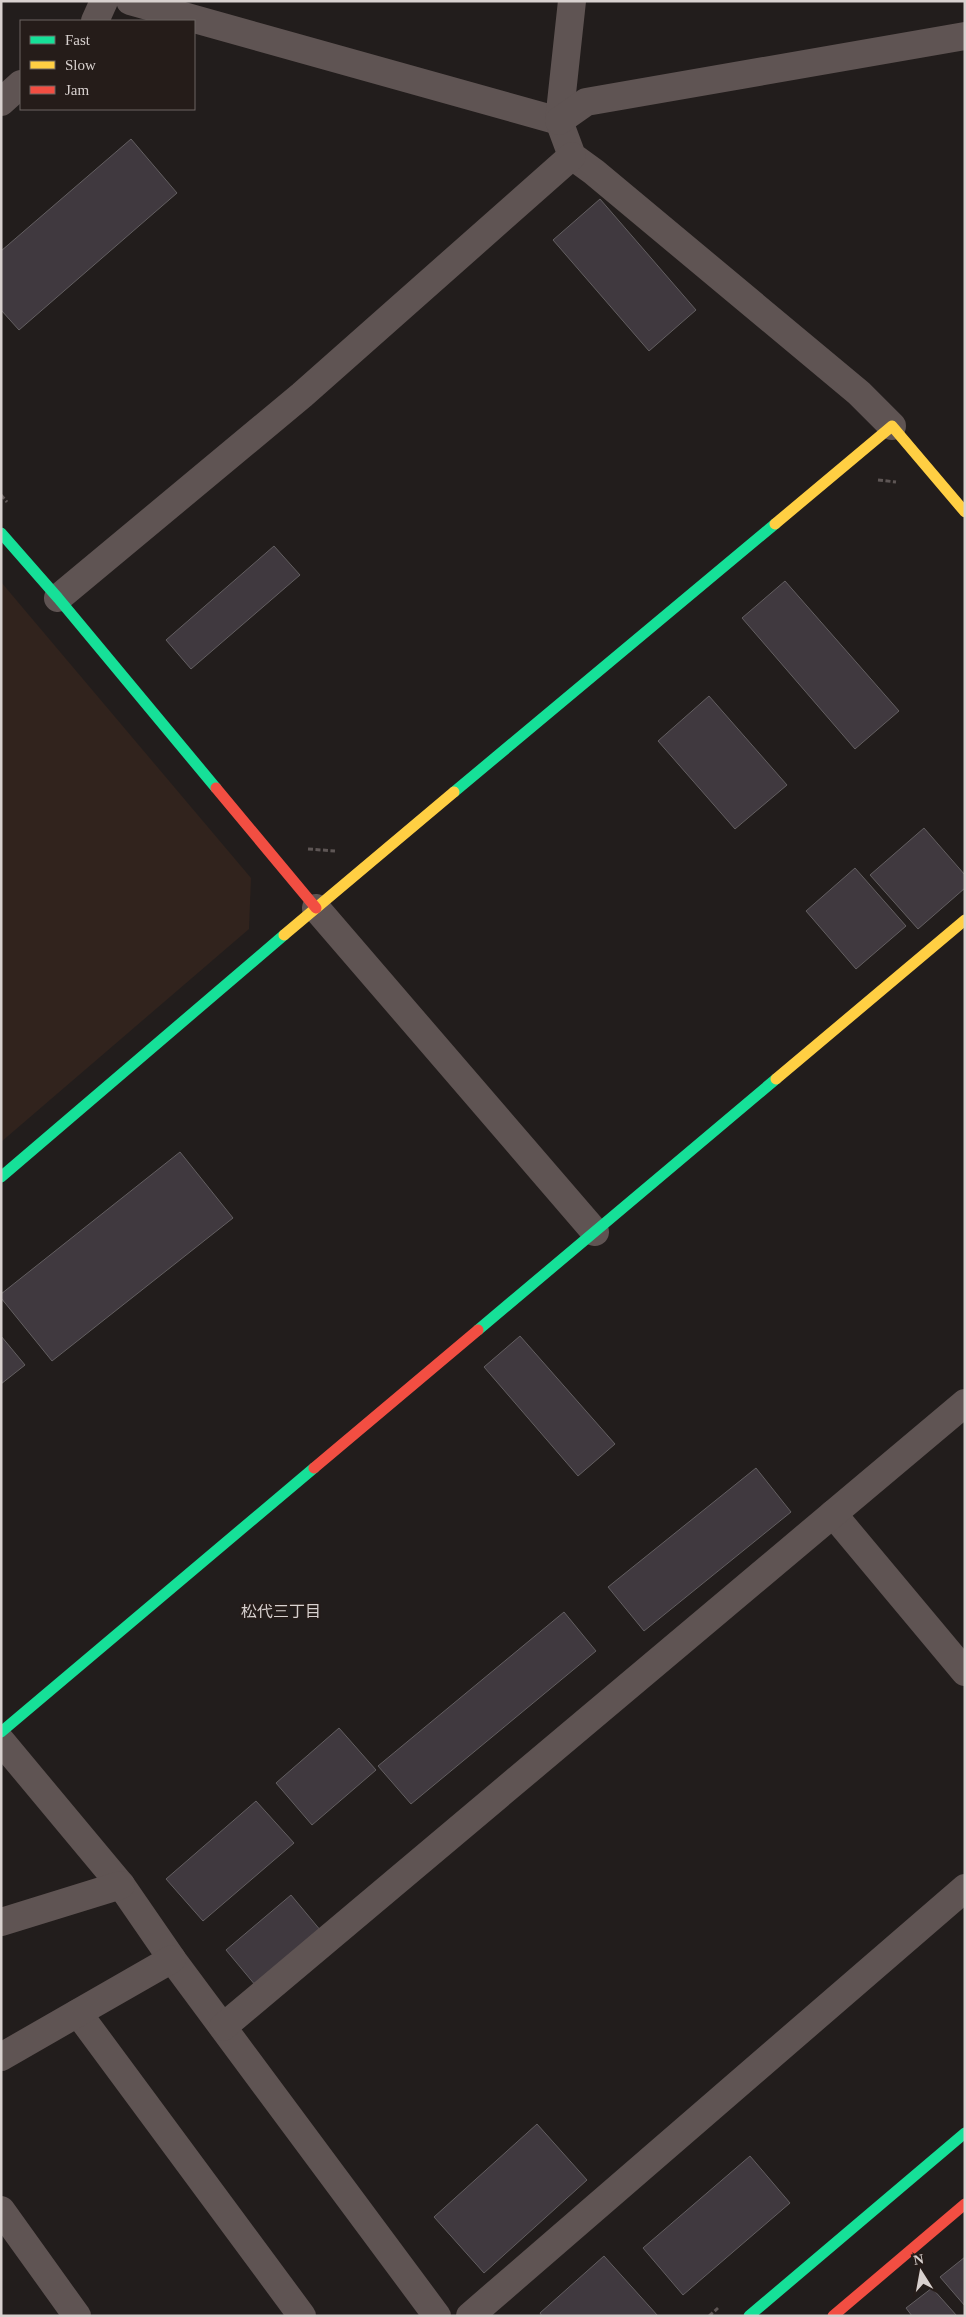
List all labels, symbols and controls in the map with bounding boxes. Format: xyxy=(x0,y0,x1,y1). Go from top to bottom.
legend xyxy=(20,20,195,110)
text: Fast xyxy=(65,32,91,48)
text: Slow xyxy=(65,57,96,73)
text: Jam xyxy=(65,82,89,98)
district label: 松代三丁目 xyxy=(241,1603,321,1620)
north arrow xyxy=(896,2247,946,2297)
text: N xyxy=(912,2251,925,2268)

